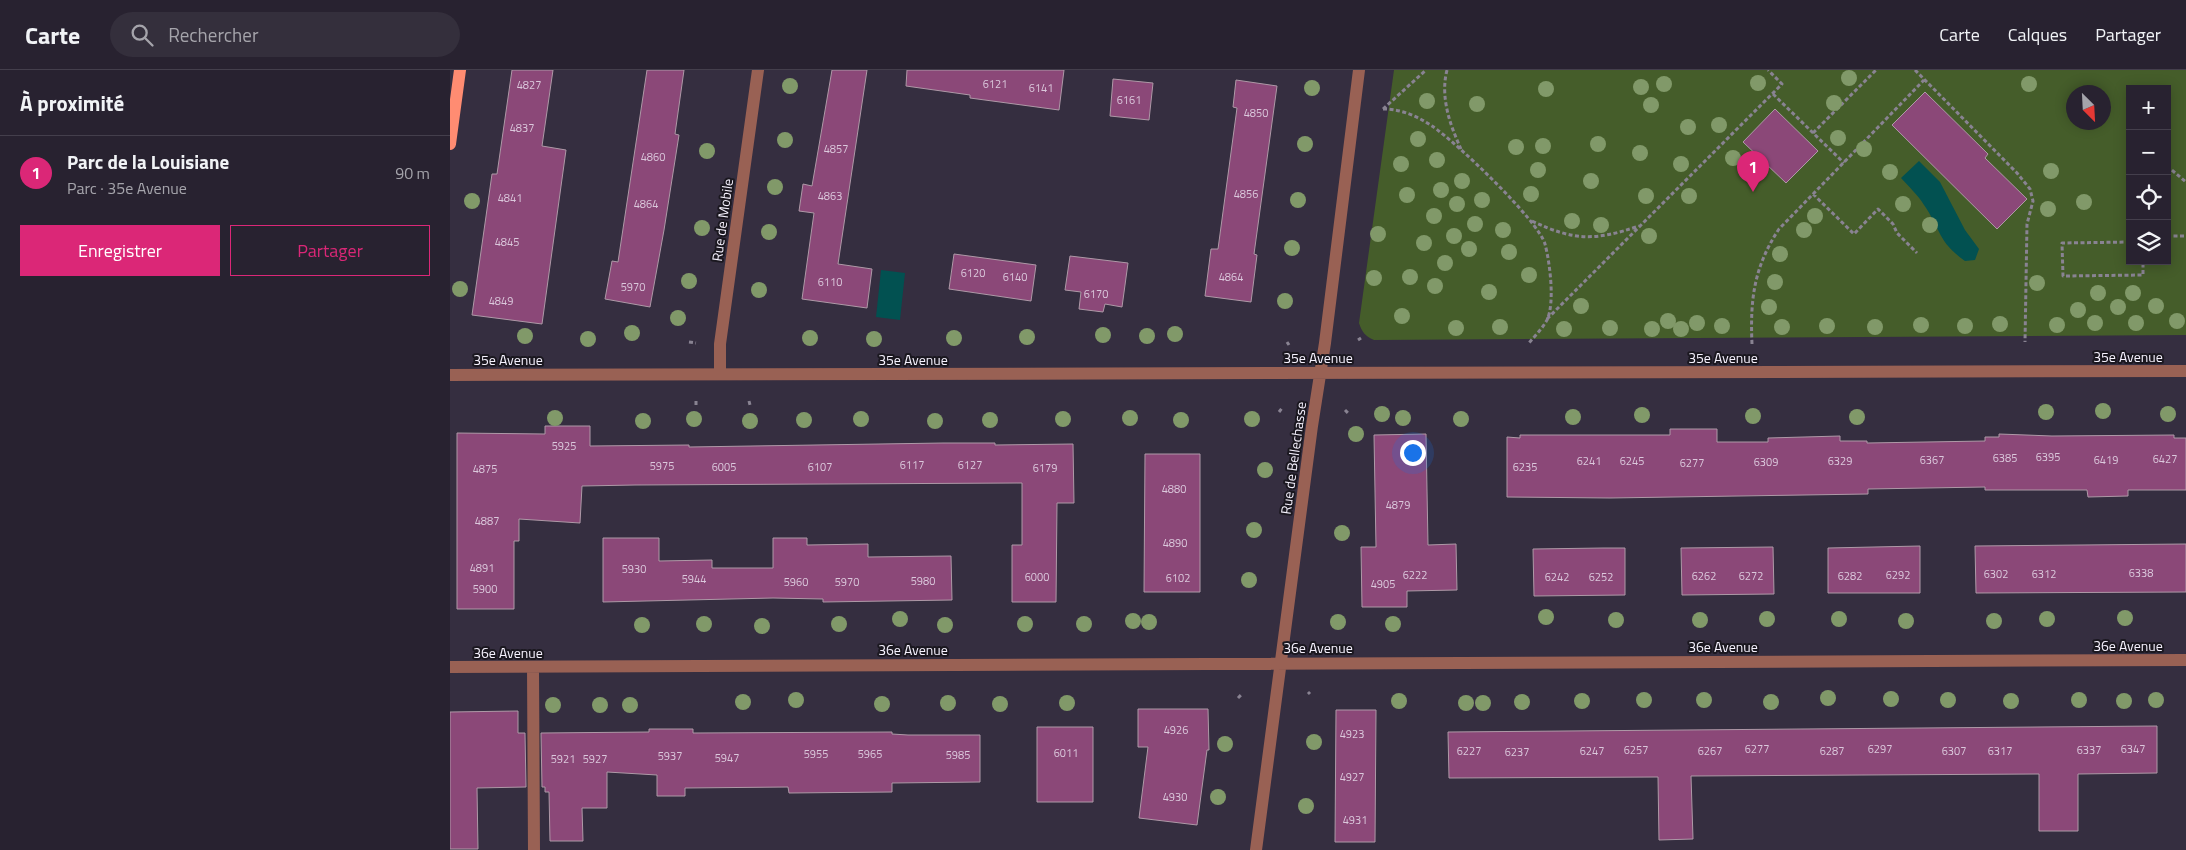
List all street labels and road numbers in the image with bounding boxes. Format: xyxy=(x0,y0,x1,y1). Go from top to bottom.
street label: Rue de Mobile xyxy=(706,177,738,263)
street label: 35e Avenue xyxy=(2093,346,2163,367)
street label: 35e Avenue xyxy=(1283,347,1353,368)
street label: 35e Avenue xyxy=(1688,347,1758,368)
street label: 35e Avenue xyxy=(473,349,543,370)
street label: 35e Avenue xyxy=(878,349,948,370)
street label: Rue de Bellechasse xyxy=(1275,400,1311,516)
street label: 36e Avenue xyxy=(2093,635,2163,656)
street label: 36e Avenue xyxy=(1688,636,1758,657)
street label: 36e Avenue xyxy=(1283,637,1353,658)
street label: 36e Avenue xyxy=(878,639,948,660)
street label: 36e Avenue xyxy=(473,642,543,663)

